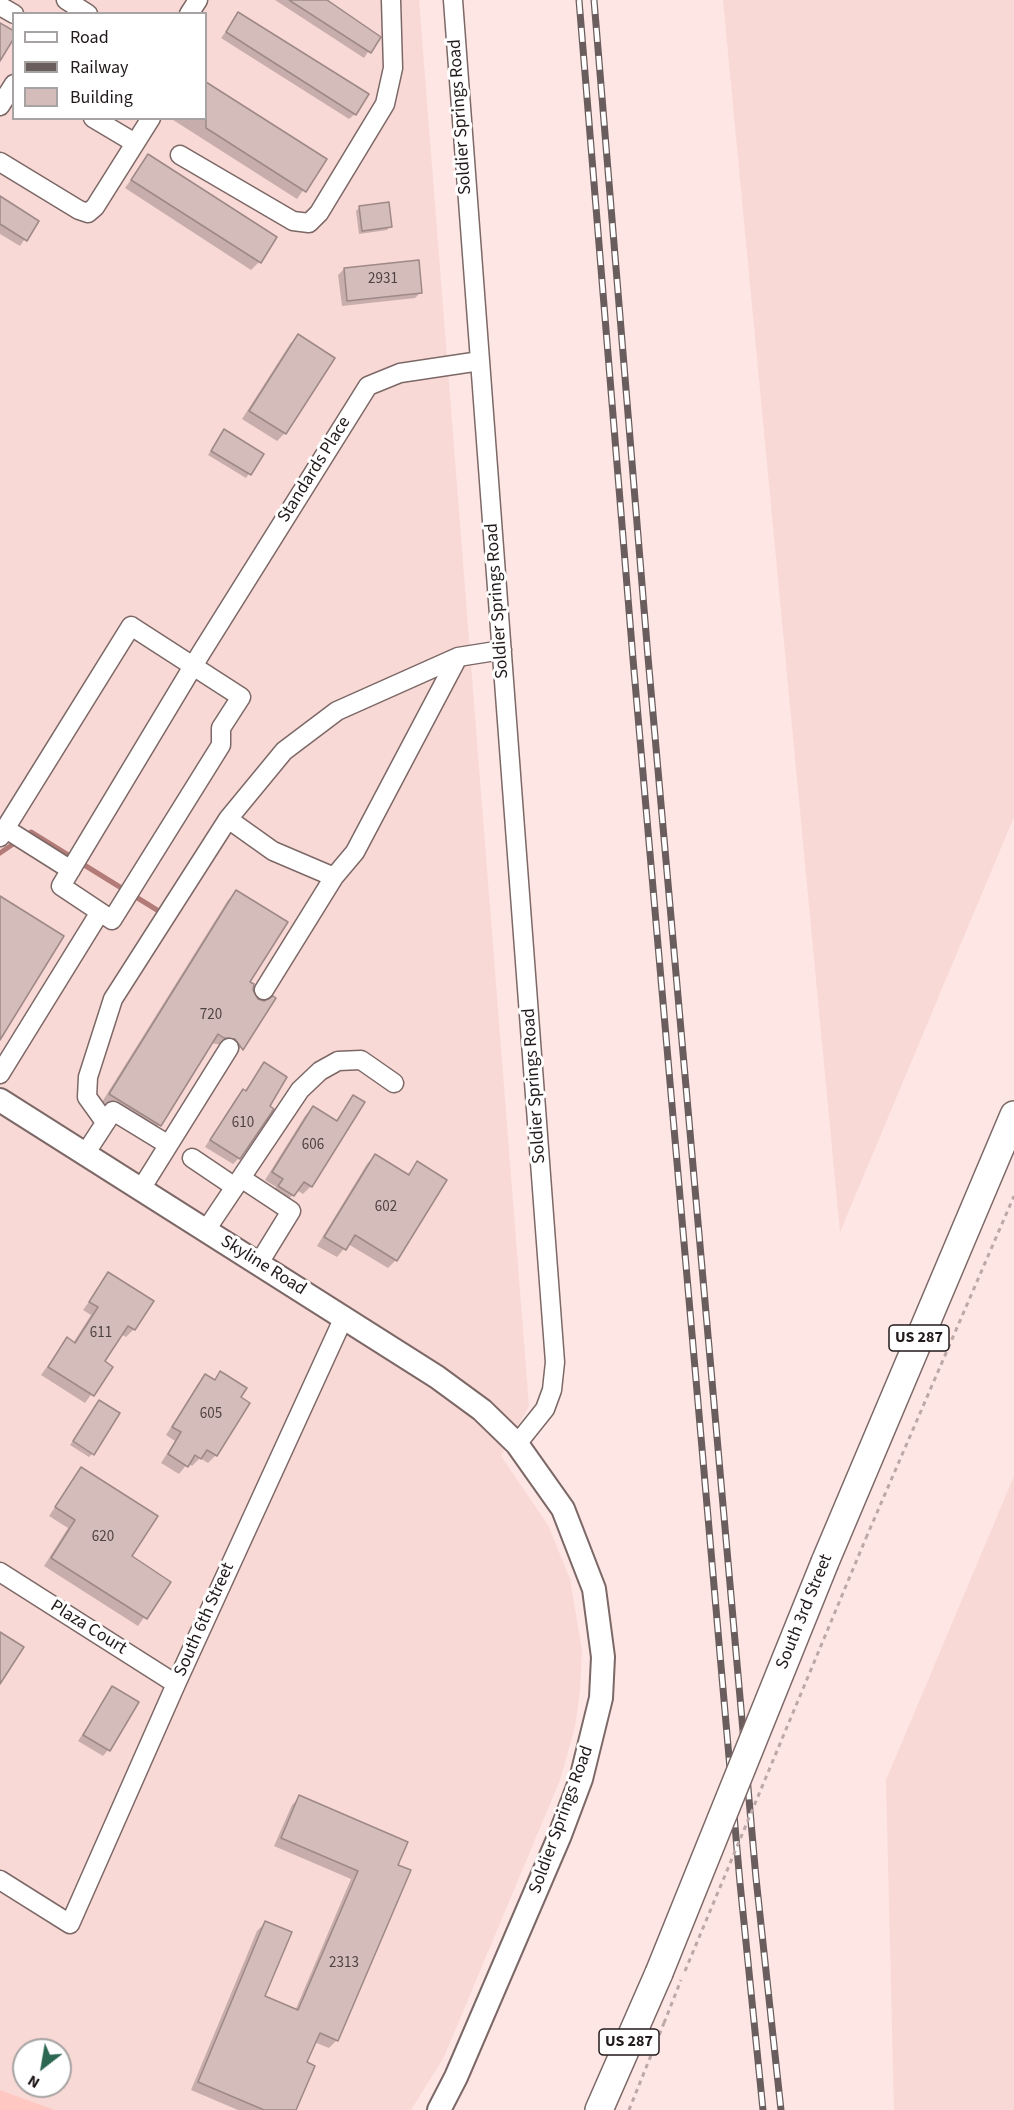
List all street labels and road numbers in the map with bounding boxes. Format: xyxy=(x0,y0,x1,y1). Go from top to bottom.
street label: Soldier Springs Road xyxy=(445,38,477,196)
street label: Standards Place xyxy=(274,413,356,527)
street label: Soldier Springs Road xyxy=(482,522,514,680)
street label: Soldier Springs Road xyxy=(519,1007,551,1165)
street label: Skyline Road xyxy=(216,1231,310,1301)
road number: US 287 xyxy=(889,1325,949,1351)
street label: South 3rd Street xyxy=(772,1551,838,1673)
street label: South 6th Street xyxy=(170,1560,240,1680)
street label: Plaza Court xyxy=(46,1596,130,1660)
street label: Soldier Springs Road xyxy=(525,1743,599,1897)
road number: US 287 xyxy=(599,2029,659,2055)

